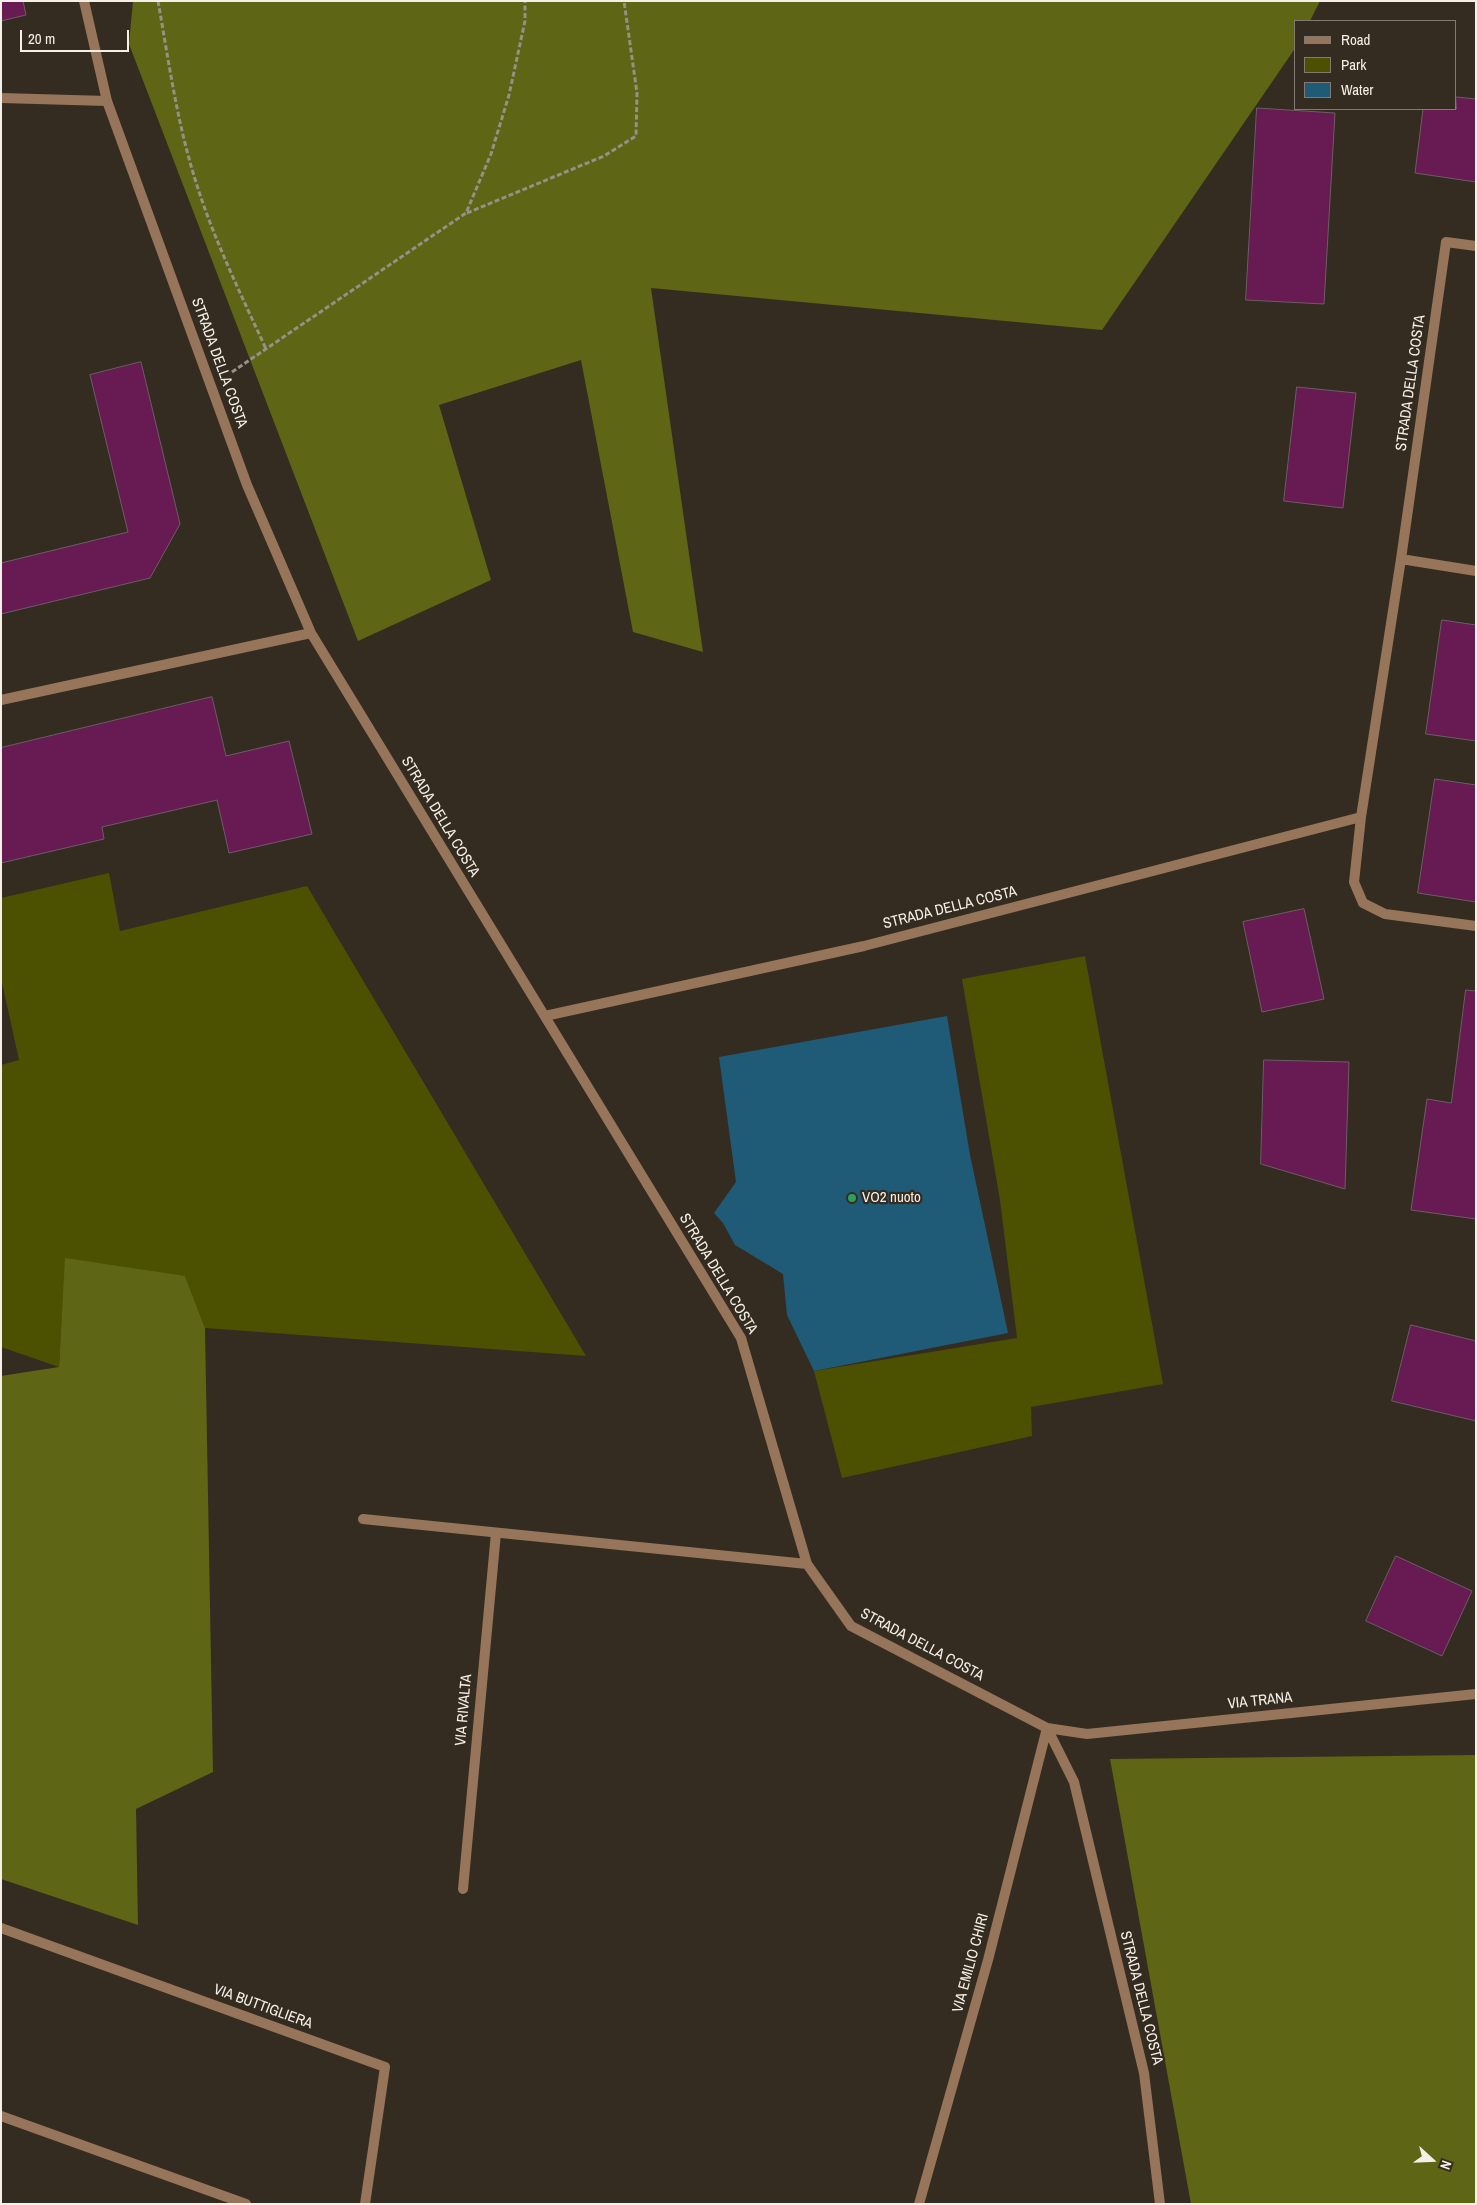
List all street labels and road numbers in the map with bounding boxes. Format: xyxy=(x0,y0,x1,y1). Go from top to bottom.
street label: STRADA DELLA COSTA xyxy=(187,295,251,431)
street label: STRADA DELLA COSTA xyxy=(1393,314,1429,452)
street label: STRADA DELLA COSTA xyxy=(397,754,483,880)
street label: STRADA DELLA COSTA xyxy=(881,883,1019,933)
street label: STRADA DELLA COSTA xyxy=(675,1211,761,1337)
street label: STRADA DELLA COSTA xyxy=(857,1605,987,1685)
street label: VIA RIVALTA xyxy=(452,1673,476,1747)
street label: VIA TRANA xyxy=(1227,1689,1293,1713)
street label: VIA EMILIO CHIRI xyxy=(949,1911,993,2015)
street label: STRADA DELLA COSTA xyxy=(1116,1929,1166,2067)
street label: VIA BUTTIGLIERA xyxy=(211,1981,315,2033)

